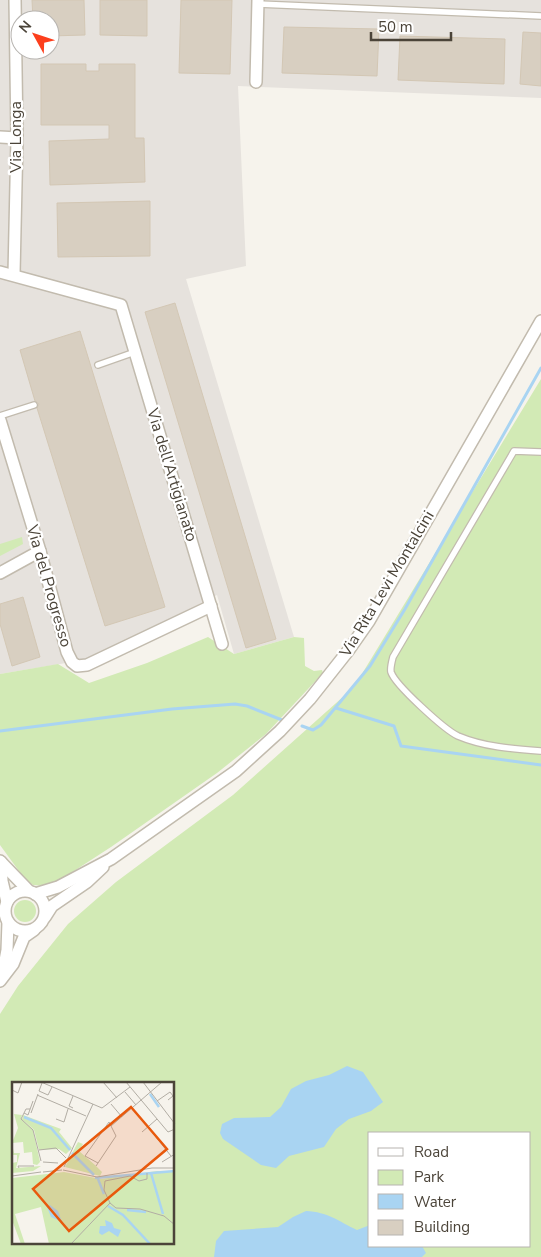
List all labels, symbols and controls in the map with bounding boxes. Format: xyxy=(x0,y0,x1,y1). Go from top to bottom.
north arrow xyxy=(10,10,60,60)
scale bar xyxy=(371,10,451,42)
text: N xyxy=(15,17,36,37)
text: 50 m xyxy=(378,17,413,37)
street label: Via Longa xyxy=(5,101,27,174)
street label: Via dell'Artigianato xyxy=(141,405,203,544)
street label: Via Rita Levi Montalcini xyxy=(334,507,440,662)
street label: Via del Progresso xyxy=(21,521,77,650)
inset map xyxy=(12,1082,175,1244)
legend xyxy=(368,1132,531,1247)
text: Road xyxy=(414,1142,449,1162)
text: Park xyxy=(414,1167,444,1187)
text: Water xyxy=(414,1192,457,1212)
text: Building xyxy=(414,1217,470,1237)

